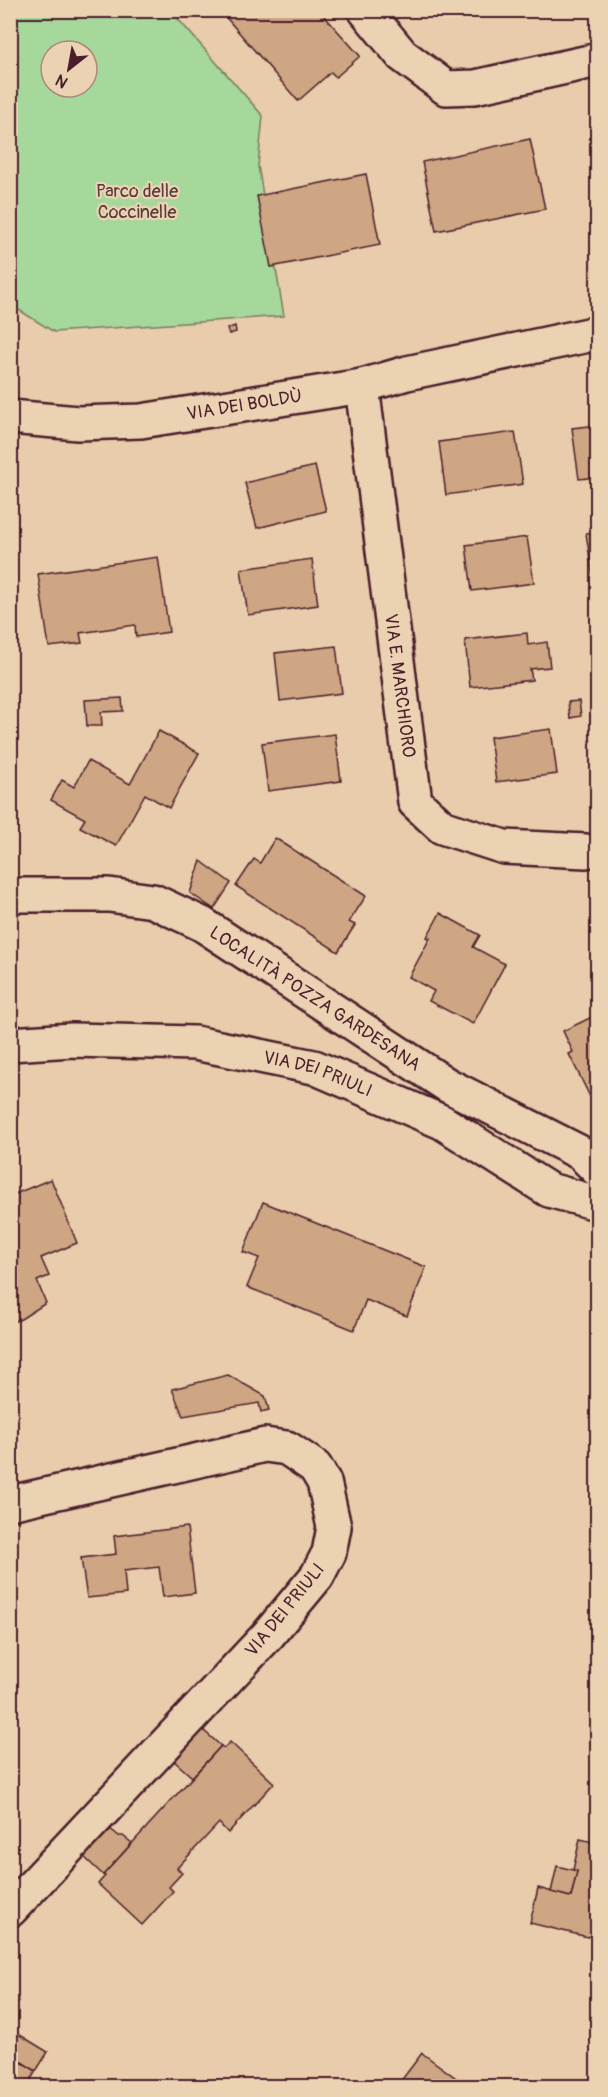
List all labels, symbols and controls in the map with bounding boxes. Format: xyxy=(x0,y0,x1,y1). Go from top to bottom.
north arrow xyxy=(39,39,99,99)
text: N xyxy=(52,70,72,92)
park label: Parco delle Coccinelle xyxy=(96,180,178,224)
street label: VIA DEI BOLDÙ xyxy=(185,384,304,425)
street label: VIA E. MARCHIORO xyxy=(380,612,421,759)
street label: LOCALITÀ POZZA GARDESANA xyxy=(205,921,425,1076)
street label: VIA DEI PRIULI xyxy=(261,1046,376,1102)
street label: VIA DEI PRIULI xyxy=(240,1559,330,1661)

